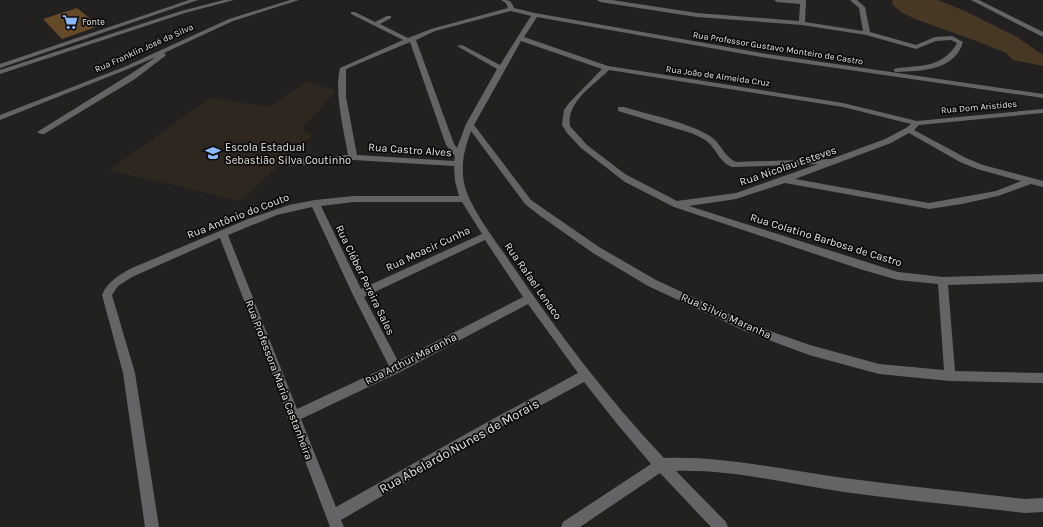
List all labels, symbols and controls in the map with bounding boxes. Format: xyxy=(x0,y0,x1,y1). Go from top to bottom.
supermarket icon: Fonte xyxy=(61,13,79,31)
place label: Fonte xyxy=(82,17,105,27)
street label: Rua Franklin José da Silva xyxy=(93,22,195,74)
street label: Rua Professor Gustavo Monteiro de Castro xyxy=(692,30,864,66)
street label: Rua João de Almeida Cruz xyxy=(665,64,771,88)
street label: Rua Dom Aristides xyxy=(941,99,1018,115)
place label: Escola Estadual Sebastião Silva Coutinho xyxy=(225,141,351,167)
street label: Rua Castro Alves xyxy=(368,141,452,159)
street label: Rua Nicolau Esteves xyxy=(738,143,838,189)
school or university icon: Escola Estadual Sebastião Silva Coutinho xyxy=(204,144,222,162)
street label: Rua Antônio do Couto xyxy=(185,191,291,241)
street label: Rua Colatino Barbosa de Castro xyxy=(749,211,903,269)
street label: Rua Cléber Pereira Sales xyxy=(333,223,397,337)
street label: Rua Moacir Cunha xyxy=(384,224,472,274)
street label: Rua Rafael Lenaco xyxy=(502,240,564,322)
street label: Rua Silvio Maranha xyxy=(679,290,773,342)
street label: Rua Professora Maria Castanheira xyxy=(242,298,316,462)
street label: Rua Arthur Maranha xyxy=(363,330,459,388)
street label: Rua Abelardo Nunes de Morais xyxy=(376,396,542,496)

